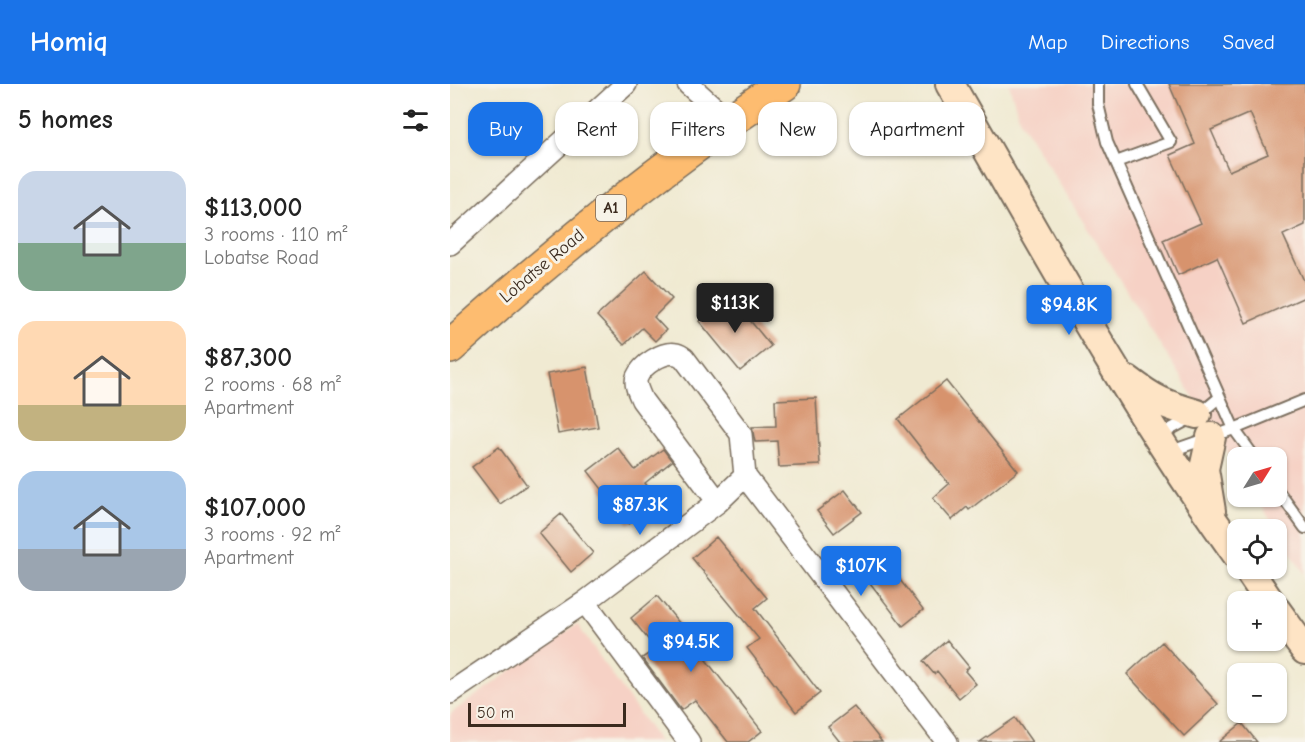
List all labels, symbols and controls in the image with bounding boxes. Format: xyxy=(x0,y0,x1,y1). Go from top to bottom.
text: Homiq xyxy=(30,26,108,58)
text: Map xyxy=(1028,30,1068,54)
text: Directions xyxy=(1101,30,1190,54)
text: Saved xyxy=(1223,30,1275,54)
chip: Buy xyxy=(468,102,543,156)
chip: Rent xyxy=(555,102,638,156)
chip: Filters xyxy=(650,102,746,156)
chip: New xyxy=(758,102,837,156)
chip: Apartment xyxy=(849,102,985,156)
icon: filters xyxy=(399,104,432,137)
text: 5 homes xyxy=(18,105,113,135)
text: $113,000 xyxy=(204,193,303,223)
icon: home xyxy=(66,195,138,267)
road number: A1 xyxy=(596,195,626,221)
text: 3 rooms · 110 m² xyxy=(204,223,348,246)
street label: Lobatse Road xyxy=(496,225,588,307)
text: Lobatse Road xyxy=(204,246,319,269)
pin: $113K xyxy=(693,283,777,334)
pin: $94.8K xyxy=(1020,285,1118,336)
text: $113K xyxy=(711,291,759,314)
text: $94.8K xyxy=(1041,293,1098,316)
text: $87,300 xyxy=(204,343,292,373)
icon: home xyxy=(66,345,138,417)
text: 2 rooms · 68 m² xyxy=(204,373,341,396)
text: Apartment xyxy=(204,396,294,419)
north arrow xyxy=(1227,447,1287,507)
map controls xyxy=(1227,447,1287,723)
pin: $87.3K xyxy=(591,485,689,536)
text: $107,000 xyxy=(204,493,306,523)
text: $87.3K xyxy=(612,493,668,516)
icon: home xyxy=(66,495,138,567)
button: locate xyxy=(1227,519,1287,579)
text: 3 rooms · 92 m² xyxy=(204,523,341,546)
text: Apartment xyxy=(204,546,294,569)
pin: $107K xyxy=(819,546,903,597)
text: $107K xyxy=(835,554,887,577)
button: + xyxy=(1227,591,1287,651)
pin: $94.5K xyxy=(642,622,740,673)
text: $94.5K xyxy=(662,630,720,653)
button: − xyxy=(1227,663,1287,723)
scale bar xyxy=(468,700,626,728)
text: 50 m xyxy=(477,704,514,722)

